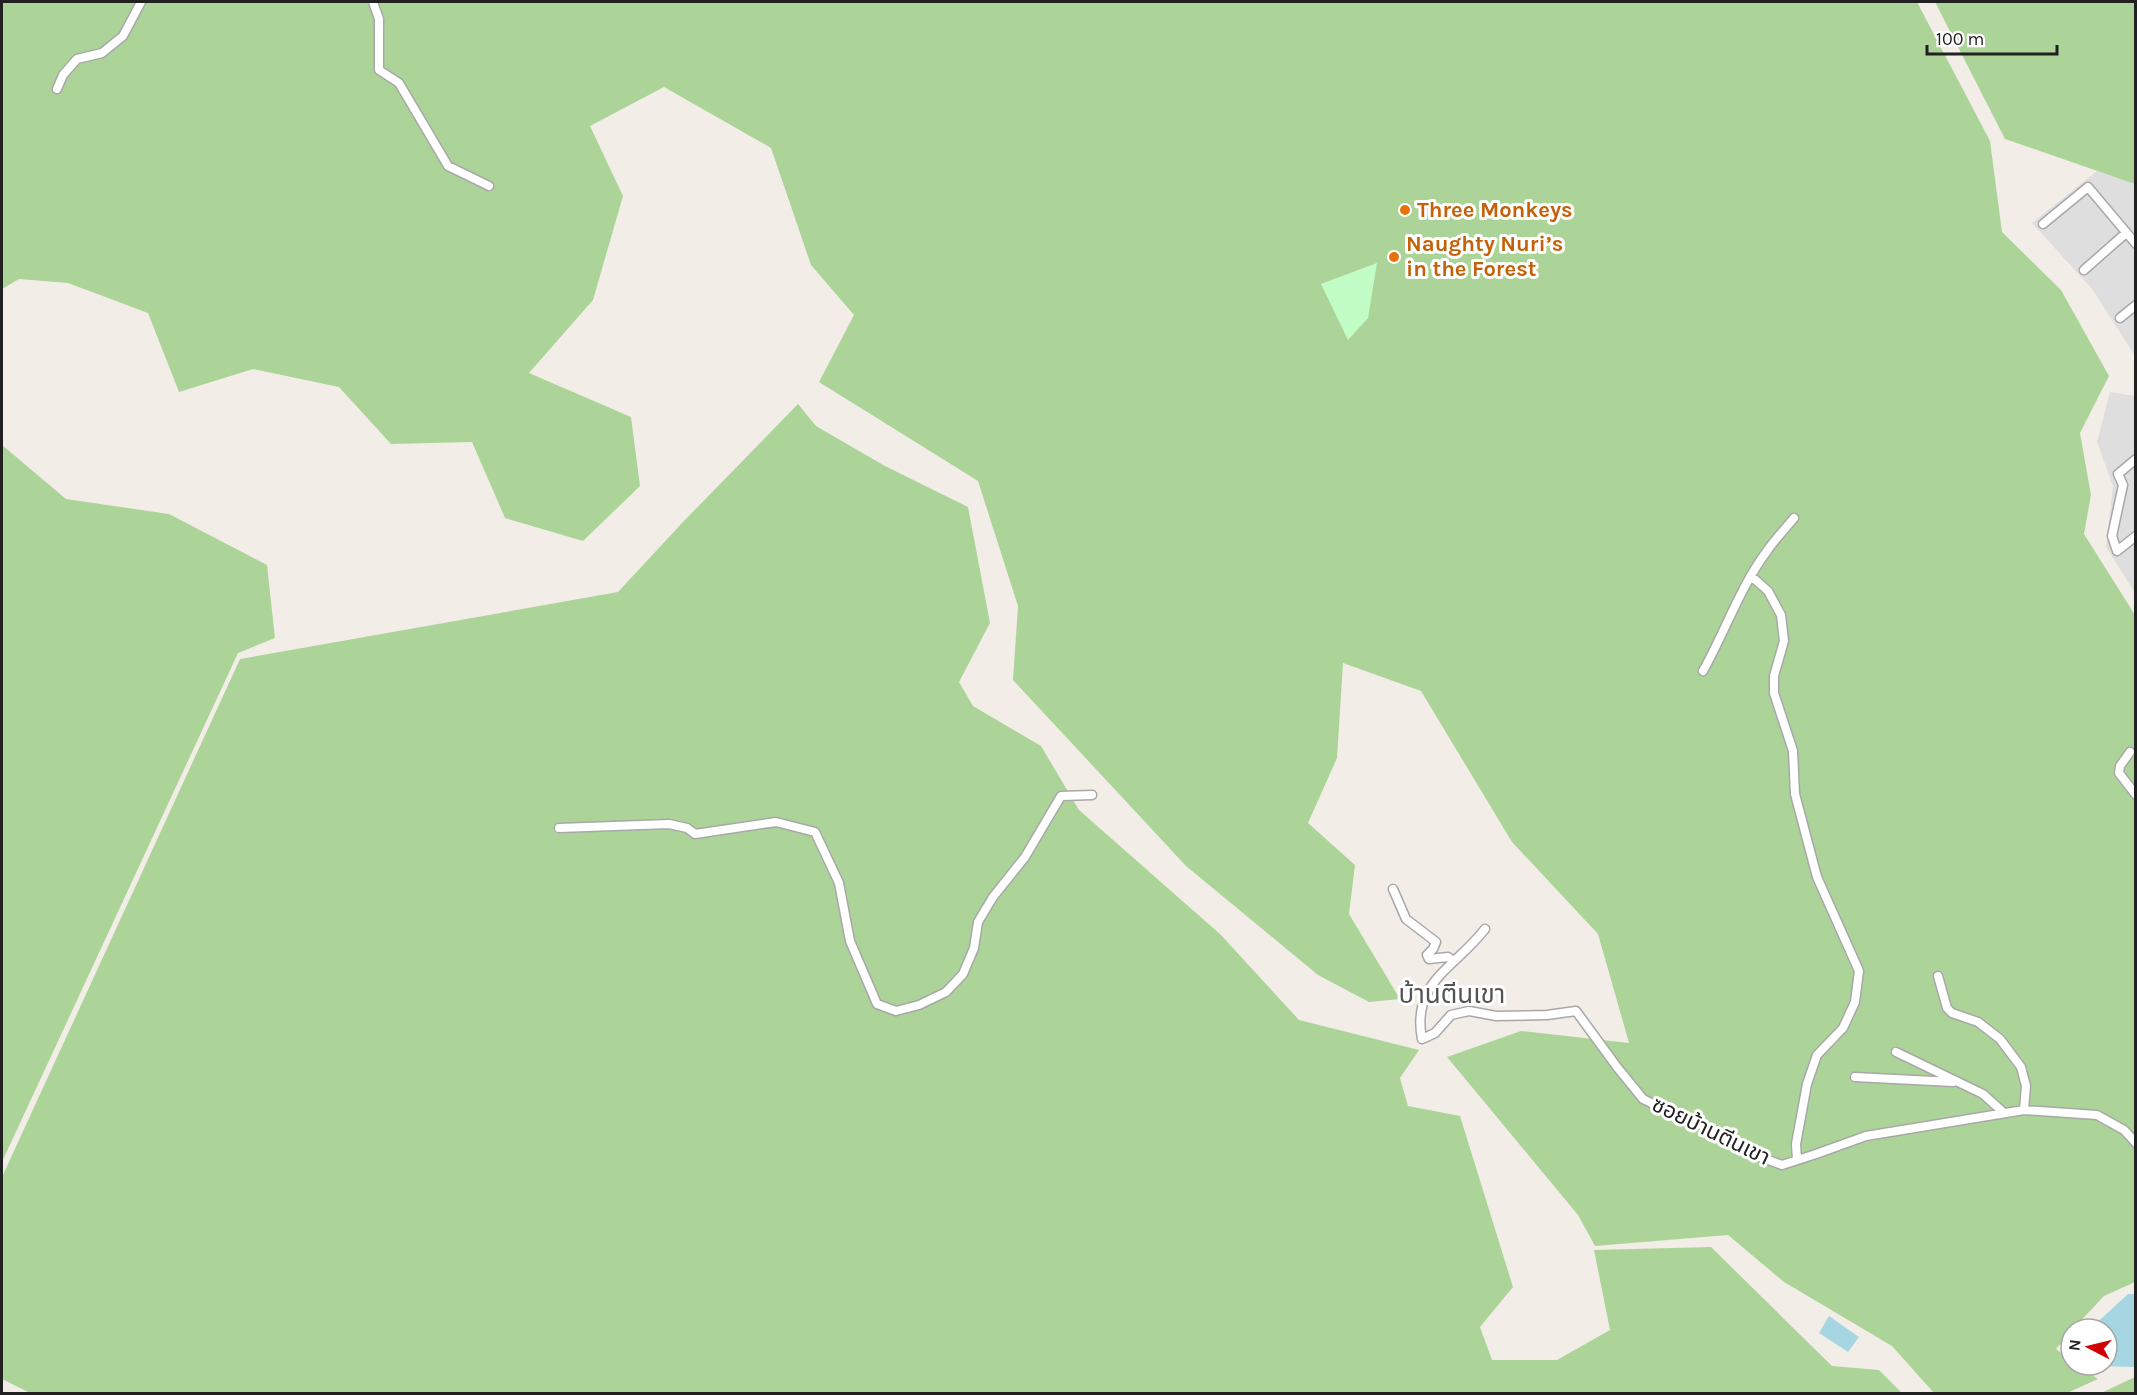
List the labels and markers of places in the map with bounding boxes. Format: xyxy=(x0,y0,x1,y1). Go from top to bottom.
place label: Three Monkeys xyxy=(1417,197,1573,223)
marker: Three Monkeys xyxy=(1398,203,1412,217)
place label: Naughty Nuri’s in the Forest xyxy=(1406,231,1563,282)
marker: Naughty Nuri’s in the Forest xyxy=(1387,250,1401,264)

